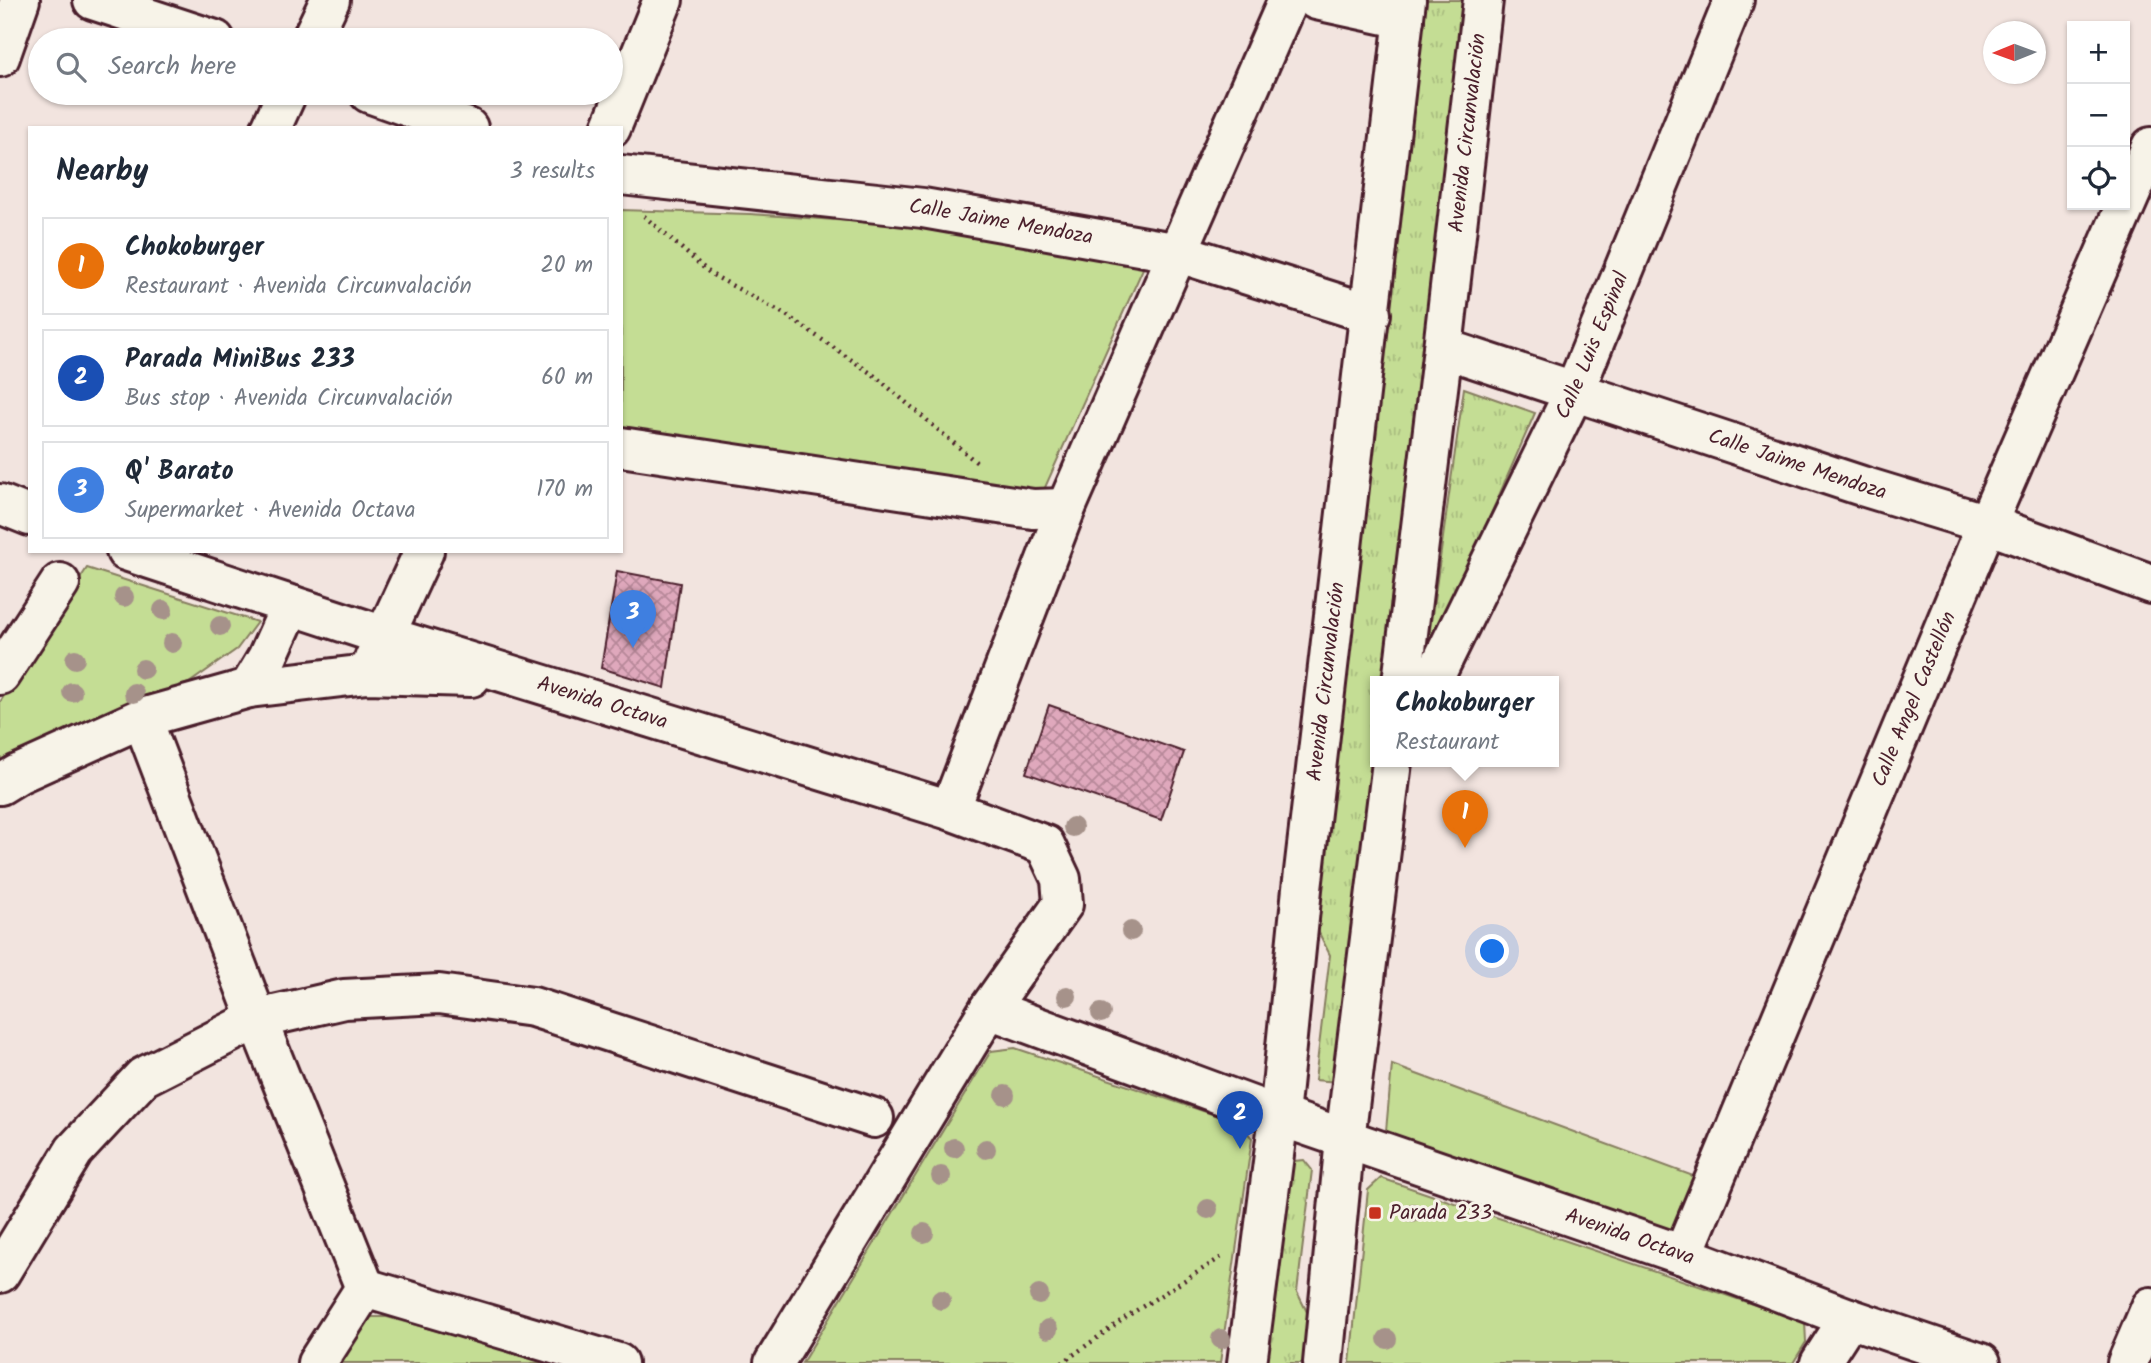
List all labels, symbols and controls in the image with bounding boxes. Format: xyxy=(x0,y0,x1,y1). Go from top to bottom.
north arrow xyxy=(1983,21,2046,84)
map controls xyxy=(2067,21,2130,210)
button: + xyxy=(2067,21,2130,84)
search box xyxy=(28,28,623,105)
street label: Avenida Circunvalación xyxy=(1440,32,1496,234)
text: Search here xyxy=(108,46,236,88)
icon: search xyxy=(52,48,90,86)
button: − xyxy=(2067,84,2130,147)
button: locate xyxy=(2067,147,2130,210)
text: Nearby xyxy=(56,148,148,196)
text: 3 results xyxy=(509,154,595,190)
street label: Calle Jaime Mendoza xyxy=(907,190,1096,254)
text: Chokoburger xyxy=(125,227,264,269)
text: 1 xyxy=(78,248,84,284)
text: 20 m xyxy=(541,248,593,284)
street label: Calle Luis Espinal xyxy=(1547,267,1638,425)
text: Restaurant · Avenida Circunvalación xyxy=(125,269,472,305)
text: Parada MiniBus 233 xyxy=(125,339,355,381)
text: 2 xyxy=(74,360,88,396)
text: 60 m xyxy=(541,360,593,396)
text: Bus stop · Avenida Circunvalación xyxy=(125,381,453,417)
street label: Calle Jaime Mendoza xyxy=(1704,420,1891,509)
text: Q' Barato xyxy=(125,451,234,493)
text: 3 xyxy=(75,472,87,508)
text: 170 m xyxy=(536,472,593,508)
text: Supermarket · Avenida Octava xyxy=(125,493,416,529)
street label: Avenida Circunvalación xyxy=(1298,580,1354,783)
pin: 3 xyxy=(610,590,656,648)
street label: Calle Angel Castellón xyxy=(1863,606,1965,792)
street label: Avenida Octava xyxy=(533,667,672,739)
popup xyxy=(1370,676,1559,767)
text: Chokoburger xyxy=(1395,683,1534,725)
text: Restaurant xyxy=(1395,725,1499,761)
pin: 1 xyxy=(1442,790,1488,848)
your location xyxy=(1475,934,1509,968)
pin: 2 xyxy=(1217,1091,1263,1149)
place label: Parada 233 xyxy=(1389,1197,1492,1230)
street label: Avenida Octava xyxy=(1561,1199,1699,1274)
marker: Parada 233 xyxy=(1367,1205,1383,1221)

